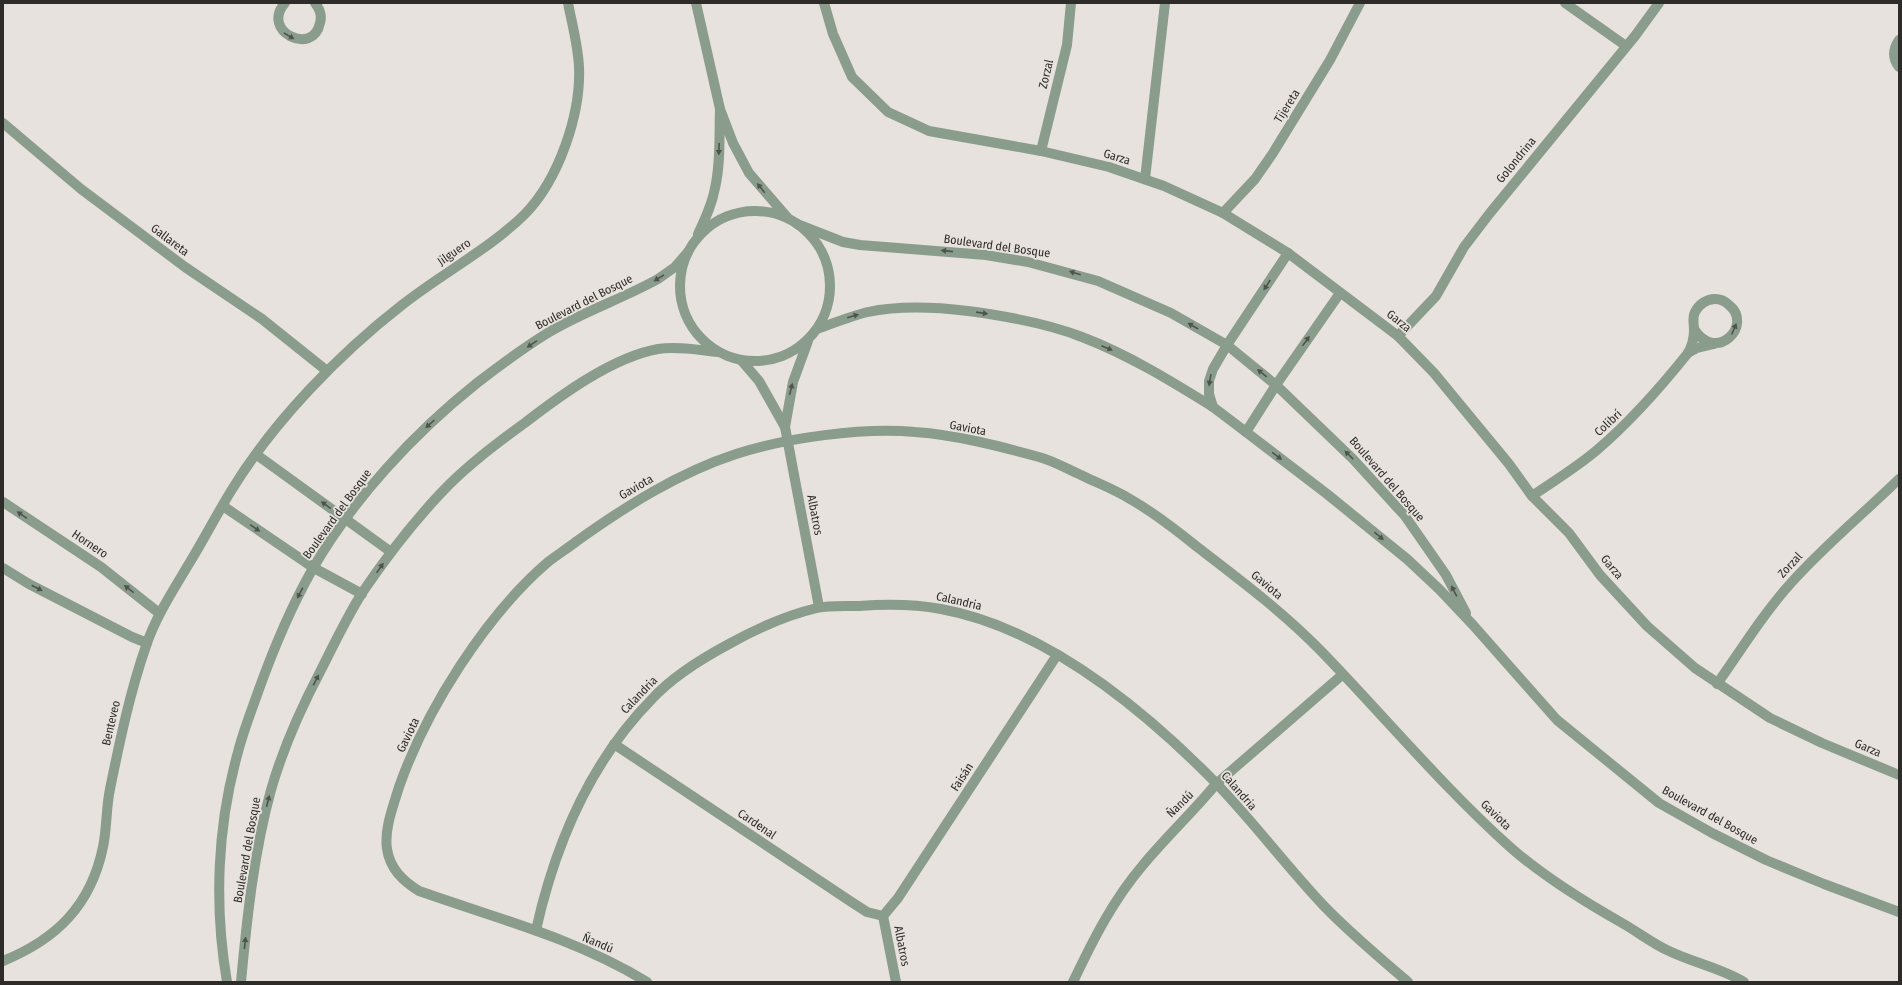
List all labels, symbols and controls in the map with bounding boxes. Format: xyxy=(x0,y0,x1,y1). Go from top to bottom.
one-way arrow xyxy=(284,32,295,39)
street label: Zorzal xyxy=(1036,58,1056,90)
street label: Tijereta xyxy=(1271,86,1303,125)
street label: Golondrina xyxy=(1493,134,1539,186)
one-way arrow xyxy=(716,143,722,156)
street label: Garza xyxy=(1102,146,1132,168)
one-way arrow xyxy=(756,182,765,193)
street label: Gallareta xyxy=(148,221,192,259)
street label: Boulevard del Bosque xyxy=(943,232,1051,260)
street label: Jilguero xyxy=(435,236,473,268)
one-way arrow xyxy=(941,248,953,255)
one-way arrow xyxy=(1068,270,1080,276)
street label: Boulevard del Bosque xyxy=(533,271,635,333)
one-way arrow xyxy=(653,274,665,281)
one-way arrow xyxy=(1263,279,1270,291)
street label: Garza xyxy=(1384,307,1414,335)
one-way arrow xyxy=(976,310,988,316)
one-way arrow xyxy=(848,313,860,319)
one-way arrow xyxy=(1187,323,1199,329)
one-way arrow xyxy=(1732,323,1738,335)
one-way arrow xyxy=(1303,335,1310,347)
one-way arrow xyxy=(526,340,537,348)
one-way arrow xyxy=(1102,345,1114,351)
one-way arrow xyxy=(1257,369,1268,378)
one-way arrow xyxy=(1207,374,1213,386)
one-way arrow xyxy=(788,383,794,395)
street label: Colibrí xyxy=(1592,407,1624,439)
street label: Gaviota xyxy=(949,418,988,438)
one-way arrow xyxy=(424,420,435,429)
street label: Boulevard del Bosque xyxy=(1347,434,1428,524)
one-way arrow xyxy=(1345,450,1354,460)
one-way arrow xyxy=(1272,451,1283,460)
street label: Boulevard del Bosque xyxy=(300,466,374,562)
street label: Gaviota xyxy=(616,472,656,502)
street label: Albatros xyxy=(804,494,826,536)
one-way arrow xyxy=(320,501,331,509)
one-way arrow xyxy=(17,511,27,519)
one-way arrow xyxy=(250,524,260,532)
street label: Hornero xyxy=(69,527,111,561)
one-way arrow xyxy=(1374,532,1385,541)
street label: Zorzal xyxy=(1775,550,1805,580)
street label: Garza xyxy=(1598,552,1626,582)
one-way arrow xyxy=(376,563,384,573)
street label: Gaviota xyxy=(1248,568,1286,602)
one-way arrow xyxy=(31,585,42,591)
one-way arrow xyxy=(123,585,134,593)
one-way arrow xyxy=(1451,585,1458,596)
one-way arrow xyxy=(297,587,303,599)
street label: Calandria xyxy=(935,589,983,613)
street label: Calandria xyxy=(618,673,660,717)
one-way arrow xyxy=(312,675,319,686)
street label: Benteveo xyxy=(99,699,123,747)
street label: Gaviota xyxy=(394,715,422,755)
street label: Garza xyxy=(1853,736,1883,760)
street label: Faisán xyxy=(948,760,976,794)
street label: Calandria xyxy=(1218,769,1260,813)
street label: Boulevard del Bosque xyxy=(1660,783,1760,847)
street label: Ñandú xyxy=(1163,787,1196,820)
one-way arrow xyxy=(265,795,271,807)
street label: Boulevard del Bosque xyxy=(231,796,263,904)
street label: Gaviota xyxy=(1478,797,1514,833)
street label: Cardenal xyxy=(735,806,779,842)
street label: Albatros xyxy=(891,925,913,967)
street label: Ñandú xyxy=(580,929,616,956)
one-way arrow xyxy=(242,937,248,949)

